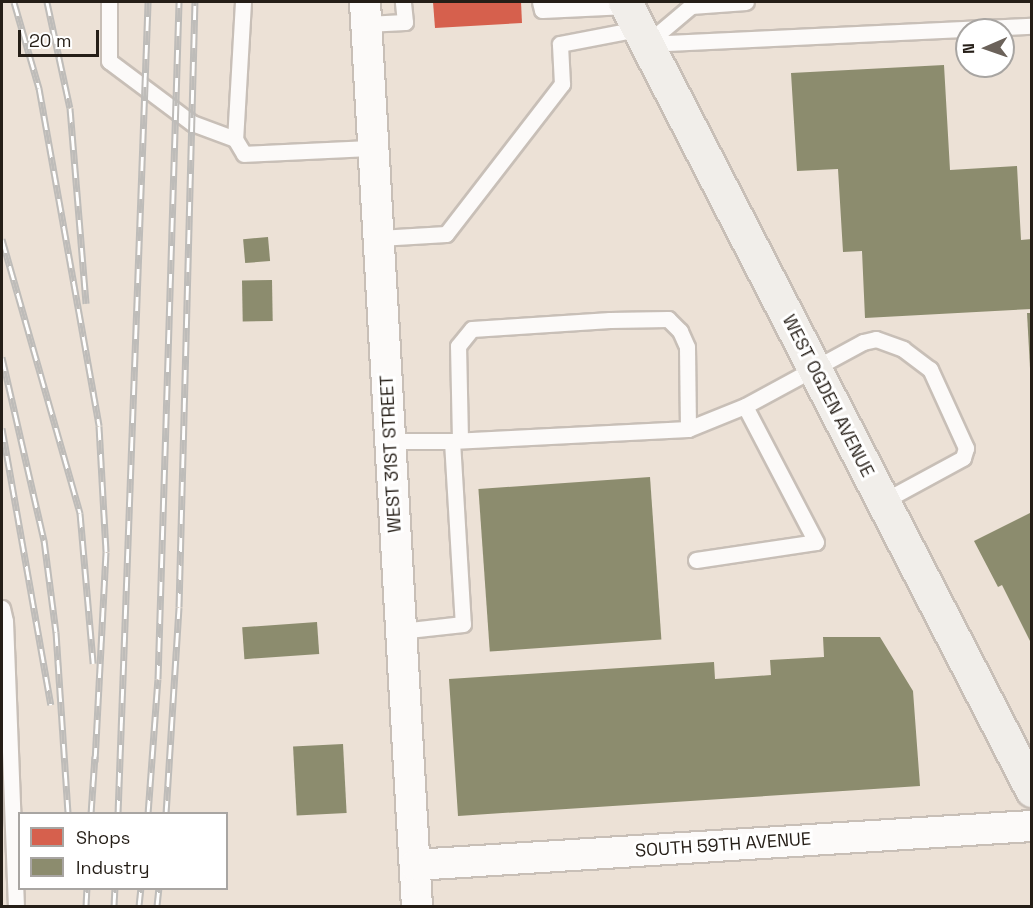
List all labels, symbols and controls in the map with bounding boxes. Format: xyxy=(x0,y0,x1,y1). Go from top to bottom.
scale bar xyxy=(21,18,102,56)
north arrow xyxy=(955,18,1015,78)
text: 20 m xyxy=(29,29,72,52)
text: N xyxy=(958,43,979,54)
street label: WEST OGDEN AVENUE xyxy=(778,311,878,481)
street label: WEST 31ST STREET xyxy=(376,374,406,534)
legend xyxy=(18,812,228,890)
text: Shops xyxy=(76,826,130,849)
street label: SOUTH 59TH AVENUE xyxy=(634,828,812,862)
text: Industry xyxy=(76,856,149,879)

